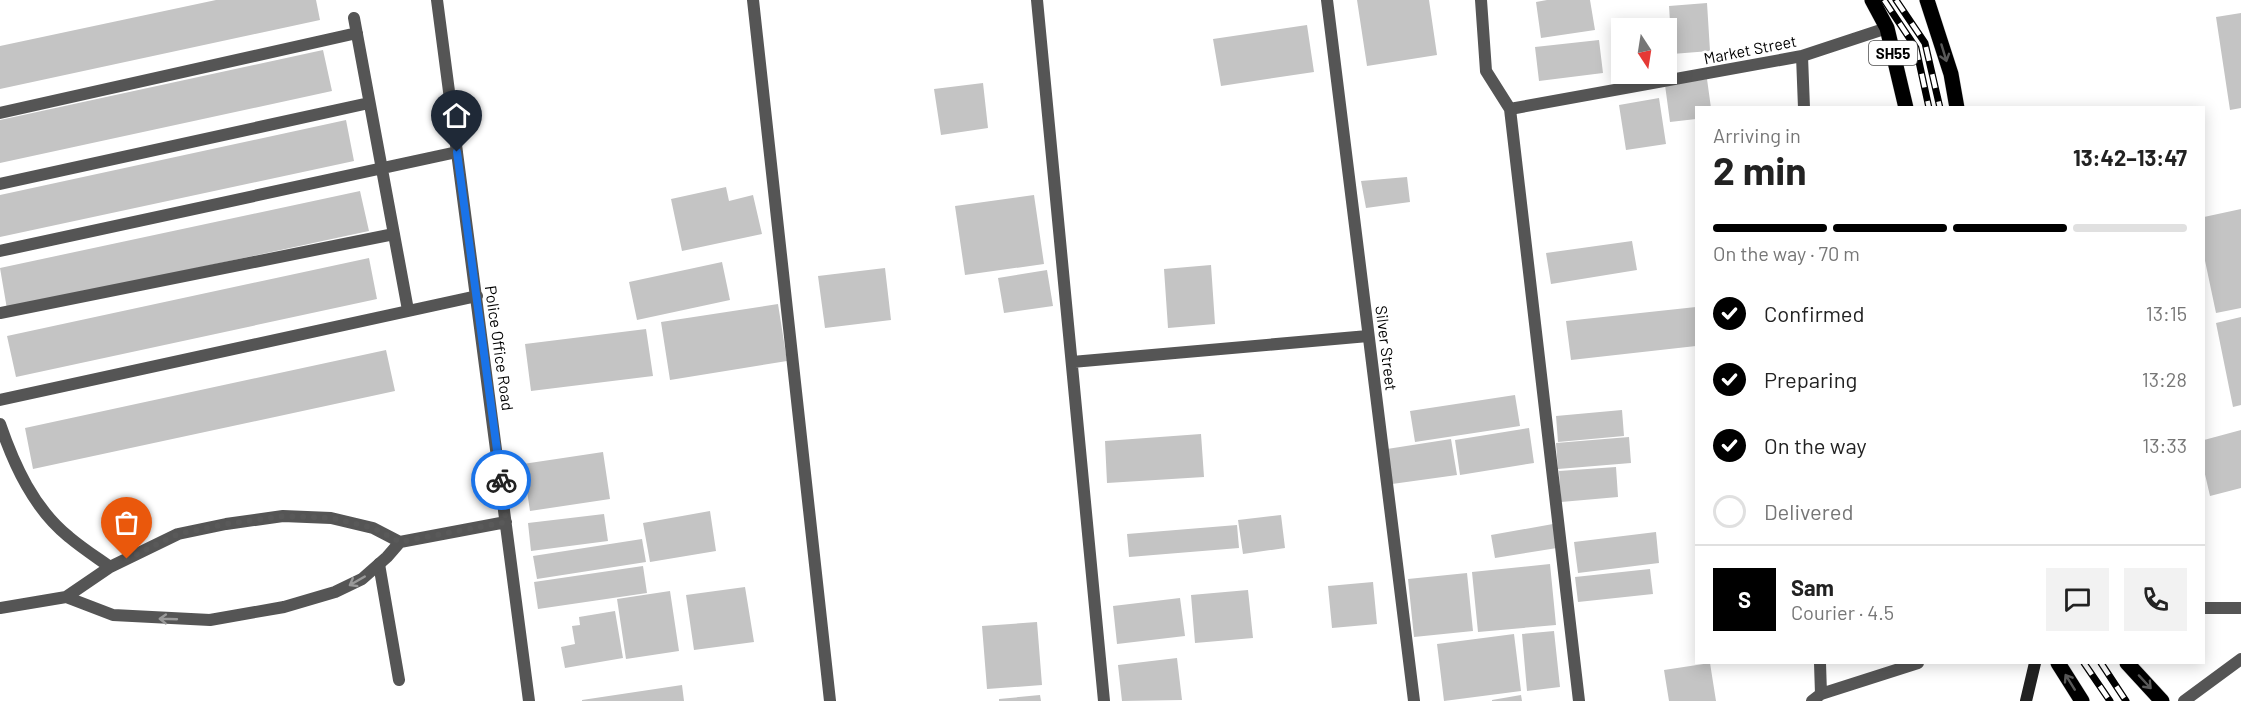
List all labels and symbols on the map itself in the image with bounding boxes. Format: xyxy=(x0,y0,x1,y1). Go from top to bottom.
north arrow xyxy=(1611,18,1677,84)
street label: Market Street xyxy=(1702,31,1798,67)
road number: SH55 xyxy=(1869,41,1917,65)
one-way arrow xyxy=(1939,43,1950,62)
pin xyxy=(431,90,482,152)
street label: Police Office Road xyxy=(482,284,518,412)
street label: Silver Street xyxy=(1372,304,1402,392)
courier xyxy=(471,450,531,510)
pin xyxy=(101,497,152,559)
one-way arrow xyxy=(349,575,366,587)
one-way arrow xyxy=(159,613,179,624)
one-way arrow xyxy=(2063,674,2075,691)
one-way arrow xyxy=(2137,674,2151,689)

